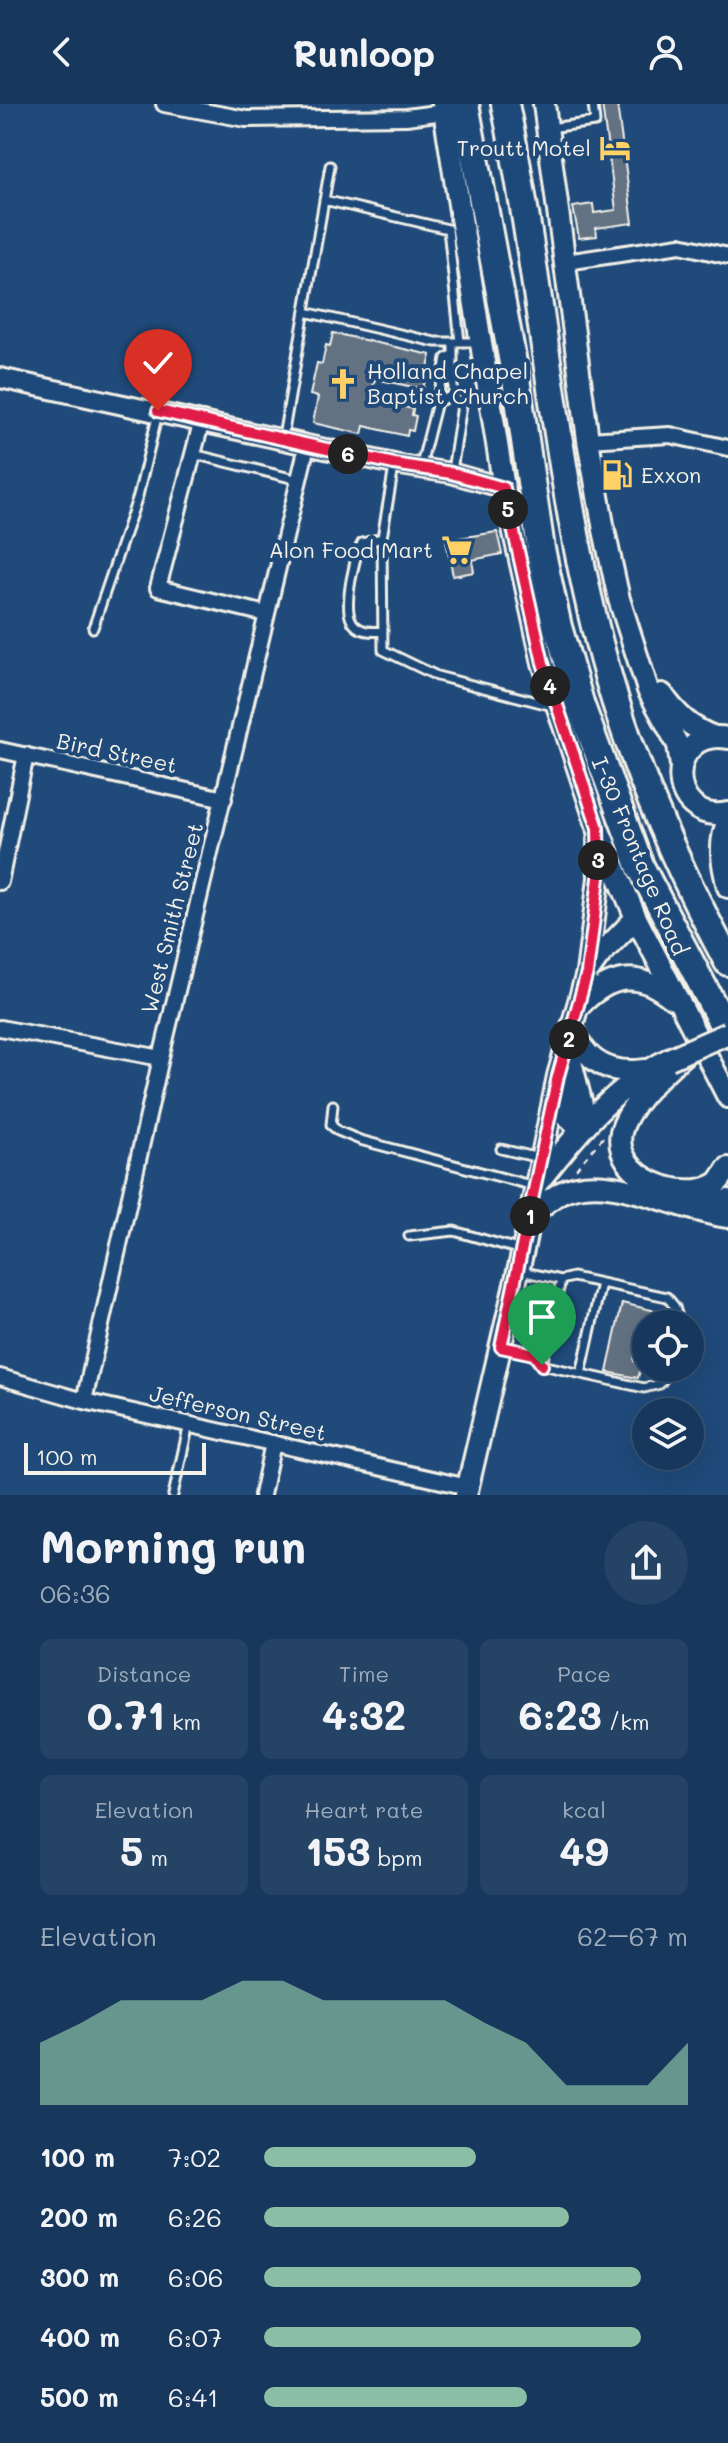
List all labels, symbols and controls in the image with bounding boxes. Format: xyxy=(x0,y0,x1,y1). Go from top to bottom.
text: Runloop xyxy=(293,29,435,76)
icon: back xyxy=(40,30,84,74)
icon: person xyxy=(644,30,688,74)
hotel icon: Troutt Motel xyxy=(598,131,632,165)
place label: Troutt Motel xyxy=(457,133,591,162)
pin xyxy=(124,329,192,411)
icon: check xyxy=(136,341,180,385)
place label: Holland Chapel Baptist Church xyxy=(367,356,528,410)
church icon: Holland Chapel Baptist Church xyxy=(326,367,360,401)
pin: 6 xyxy=(328,434,368,474)
text: 6 xyxy=(341,439,355,468)
fuel station icon: Exxon xyxy=(600,458,634,492)
place label: Exxon xyxy=(641,460,701,489)
pin: 5 xyxy=(488,489,528,529)
text: 5 xyxy=(502,494,514,523)
supermarket icon: Alon Food Mart xyxy=(440,533,474,567)
place label: Alon Food Mart xyxy=(269,535,433,564)
pin: 4 xyxy=(530,666,570,706)
text: 4 xyxy=(543,671,557,700)
street label: Bird Street xyxy=(54,726,180,779)
street label: I-30 Frontage Road xyxy=(586,753,694,959)
street label: West Smith Street xyxy=(134,819,209,1017)
pin: 3 xyxy=(578,840,618,880)
pin: 2 xyxy=(549,1019,589,1059)
text: 2 xyxy=(563,1024,575,1053)
pin: 1 xyxy=(510,1196,550,1236)
text: 1 xyxy=(525,1201,535,1230)
pin xyxy=(508,1283,576,1365)
icon: arrive xyxy=(520,1295,564,1339)
map controls xyxy=(632,1310,704,1470)
button: locate xyxy=(632,1310,704,1382)
street label: Jefferson Street xyxy=(147,1378,329,1447)
button: layers xyxy=(632,1398,704,1470)
scale bar xyxy=(24,1439,206,1475)
text: 100 m xyxy=(36,1442,98,1471)
text: Morning run xyxy=(40,1517,306,1574)
button: share xyxy=(604,1521,688,1605)
text: 06:36 xyxy=(40,1576,111,1610)
text: Distance xyxy=(97,1659,191,1688)
text: Time xyxy=(339,1659,389,1688)
text: Pace xyxy=(557,1659,611,1688)
text: 0.71 xyxy=(87,1688,165,1740)
text: 4:32 xyxy=(322,1688,406,1740)
text: 6:23 xyxy=(518,1688,602,1740)
text: km xyxy=(165,1707,201,1736)
text: /km xyxy=(602,1707,650,1736)
text: Elevation xyxy=(95,1795,193,1824)
text: Heart rate xyxy=(305,1795,423,1824)
text: kcal xyxy=(562,1795,606,1824)
text: 5 xyxy=(120,1824,143,1876)
text: 153 xyxy=(305,1824,370,1876)
text: 49 xyxy=(559,1824,609,1876)
text: m xyxy=(143,1843,168,1872)
text: bpm xyxy=(370,1843,423,1872)
text: Elevation xyxy=(40,1919,157,1953)
text: 62–67 m xyxy=(577,1919,688,1953)
text: 100 m xyxy=(40,2140,115,2174)
text: 7:02 xyxy=(168,2140,221,2174)
text: 200 m xyxy=(40,2200,118,2234)
text: 6:26 xyxy=(168,2200,222,2234)
text: 300 m xyxy=(40,2260,119,2294)
text: 6:06 xyxy=(168,2260,224,2294)
text: 400 m xyxy=(40,2320,120,2354)
text: 6:07 xyxy=(168,2320,222,2354)
text: 500 m xyxy=(40,2380,119,2414)
text: 6:41 xyxy=(168,2380,219,2414)

